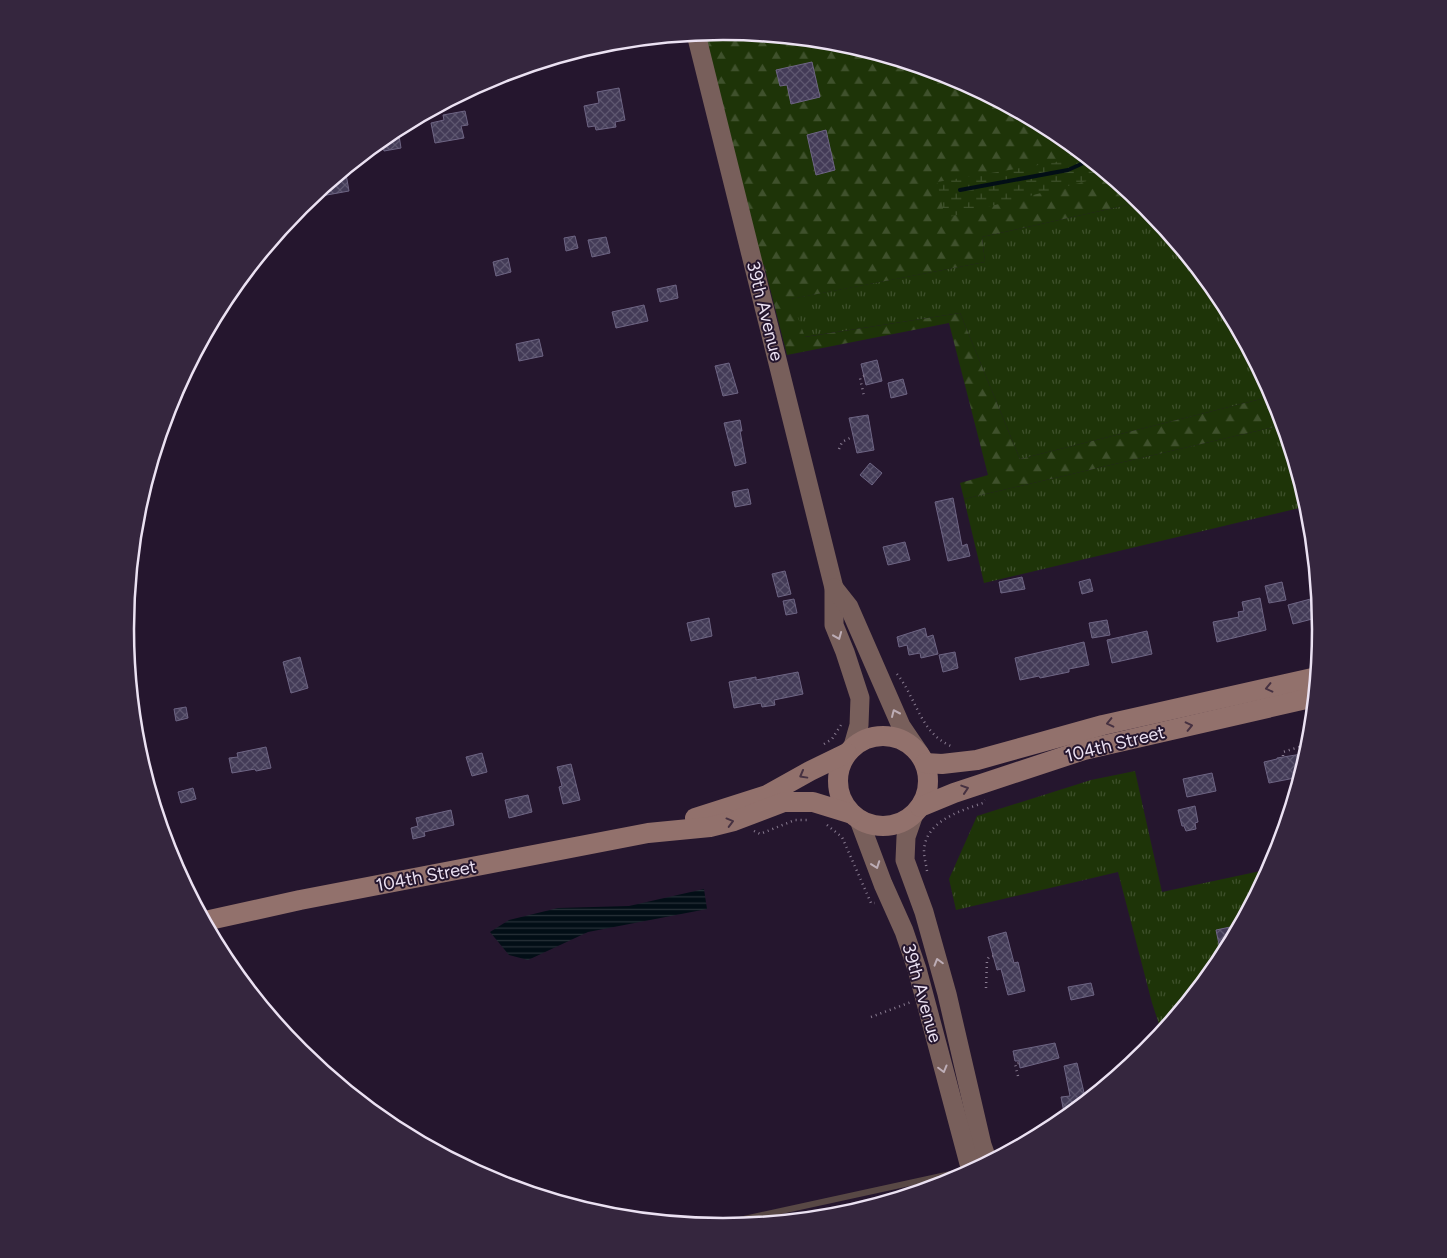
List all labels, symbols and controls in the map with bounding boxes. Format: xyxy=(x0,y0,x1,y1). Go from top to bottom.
street label: 39th Avenue xyxy=(742,259,788,363)
one-way arrow xyxy=(832,631,843,640)
one-way arrow xyxy=(1264,682,1273,693)
one-way arrow xyxy=(891,709,902,718)
one-way arrow xyxy=(1106,717,1115,728)
street label: 104th Street xyxy=(1063,721,1167,767)
one-way arrow xyxy=(1184,721,1193,732)
one-way arrow xyxy=(799,768,808,778)
one-way arrow xyxy=(961,785,969,795)
one-way arrow xyxy=(726,817,734,827)
street label: 104th Street xyxy=(374,855,478,897)
one-way arrow xyxy=(870,860,880,869)
street label: 39th Avenue xyxy=(897,941,947,1045)
one-way arrow xyxy=(933,958,944,967)
one-way arrow xyxy=(937,1065,948,1073)

